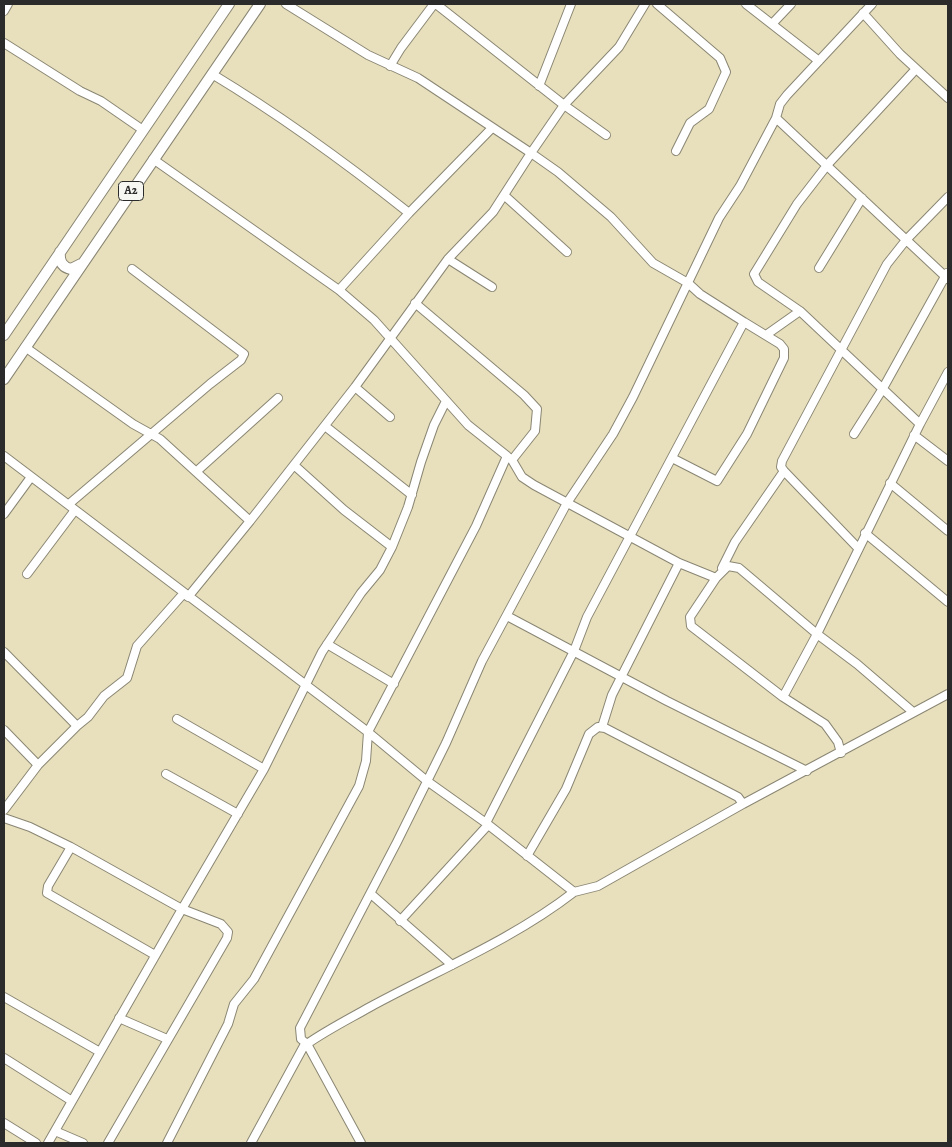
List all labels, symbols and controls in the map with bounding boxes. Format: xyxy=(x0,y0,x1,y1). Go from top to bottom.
road number: A2 xyxy=(118,182,144,200)

